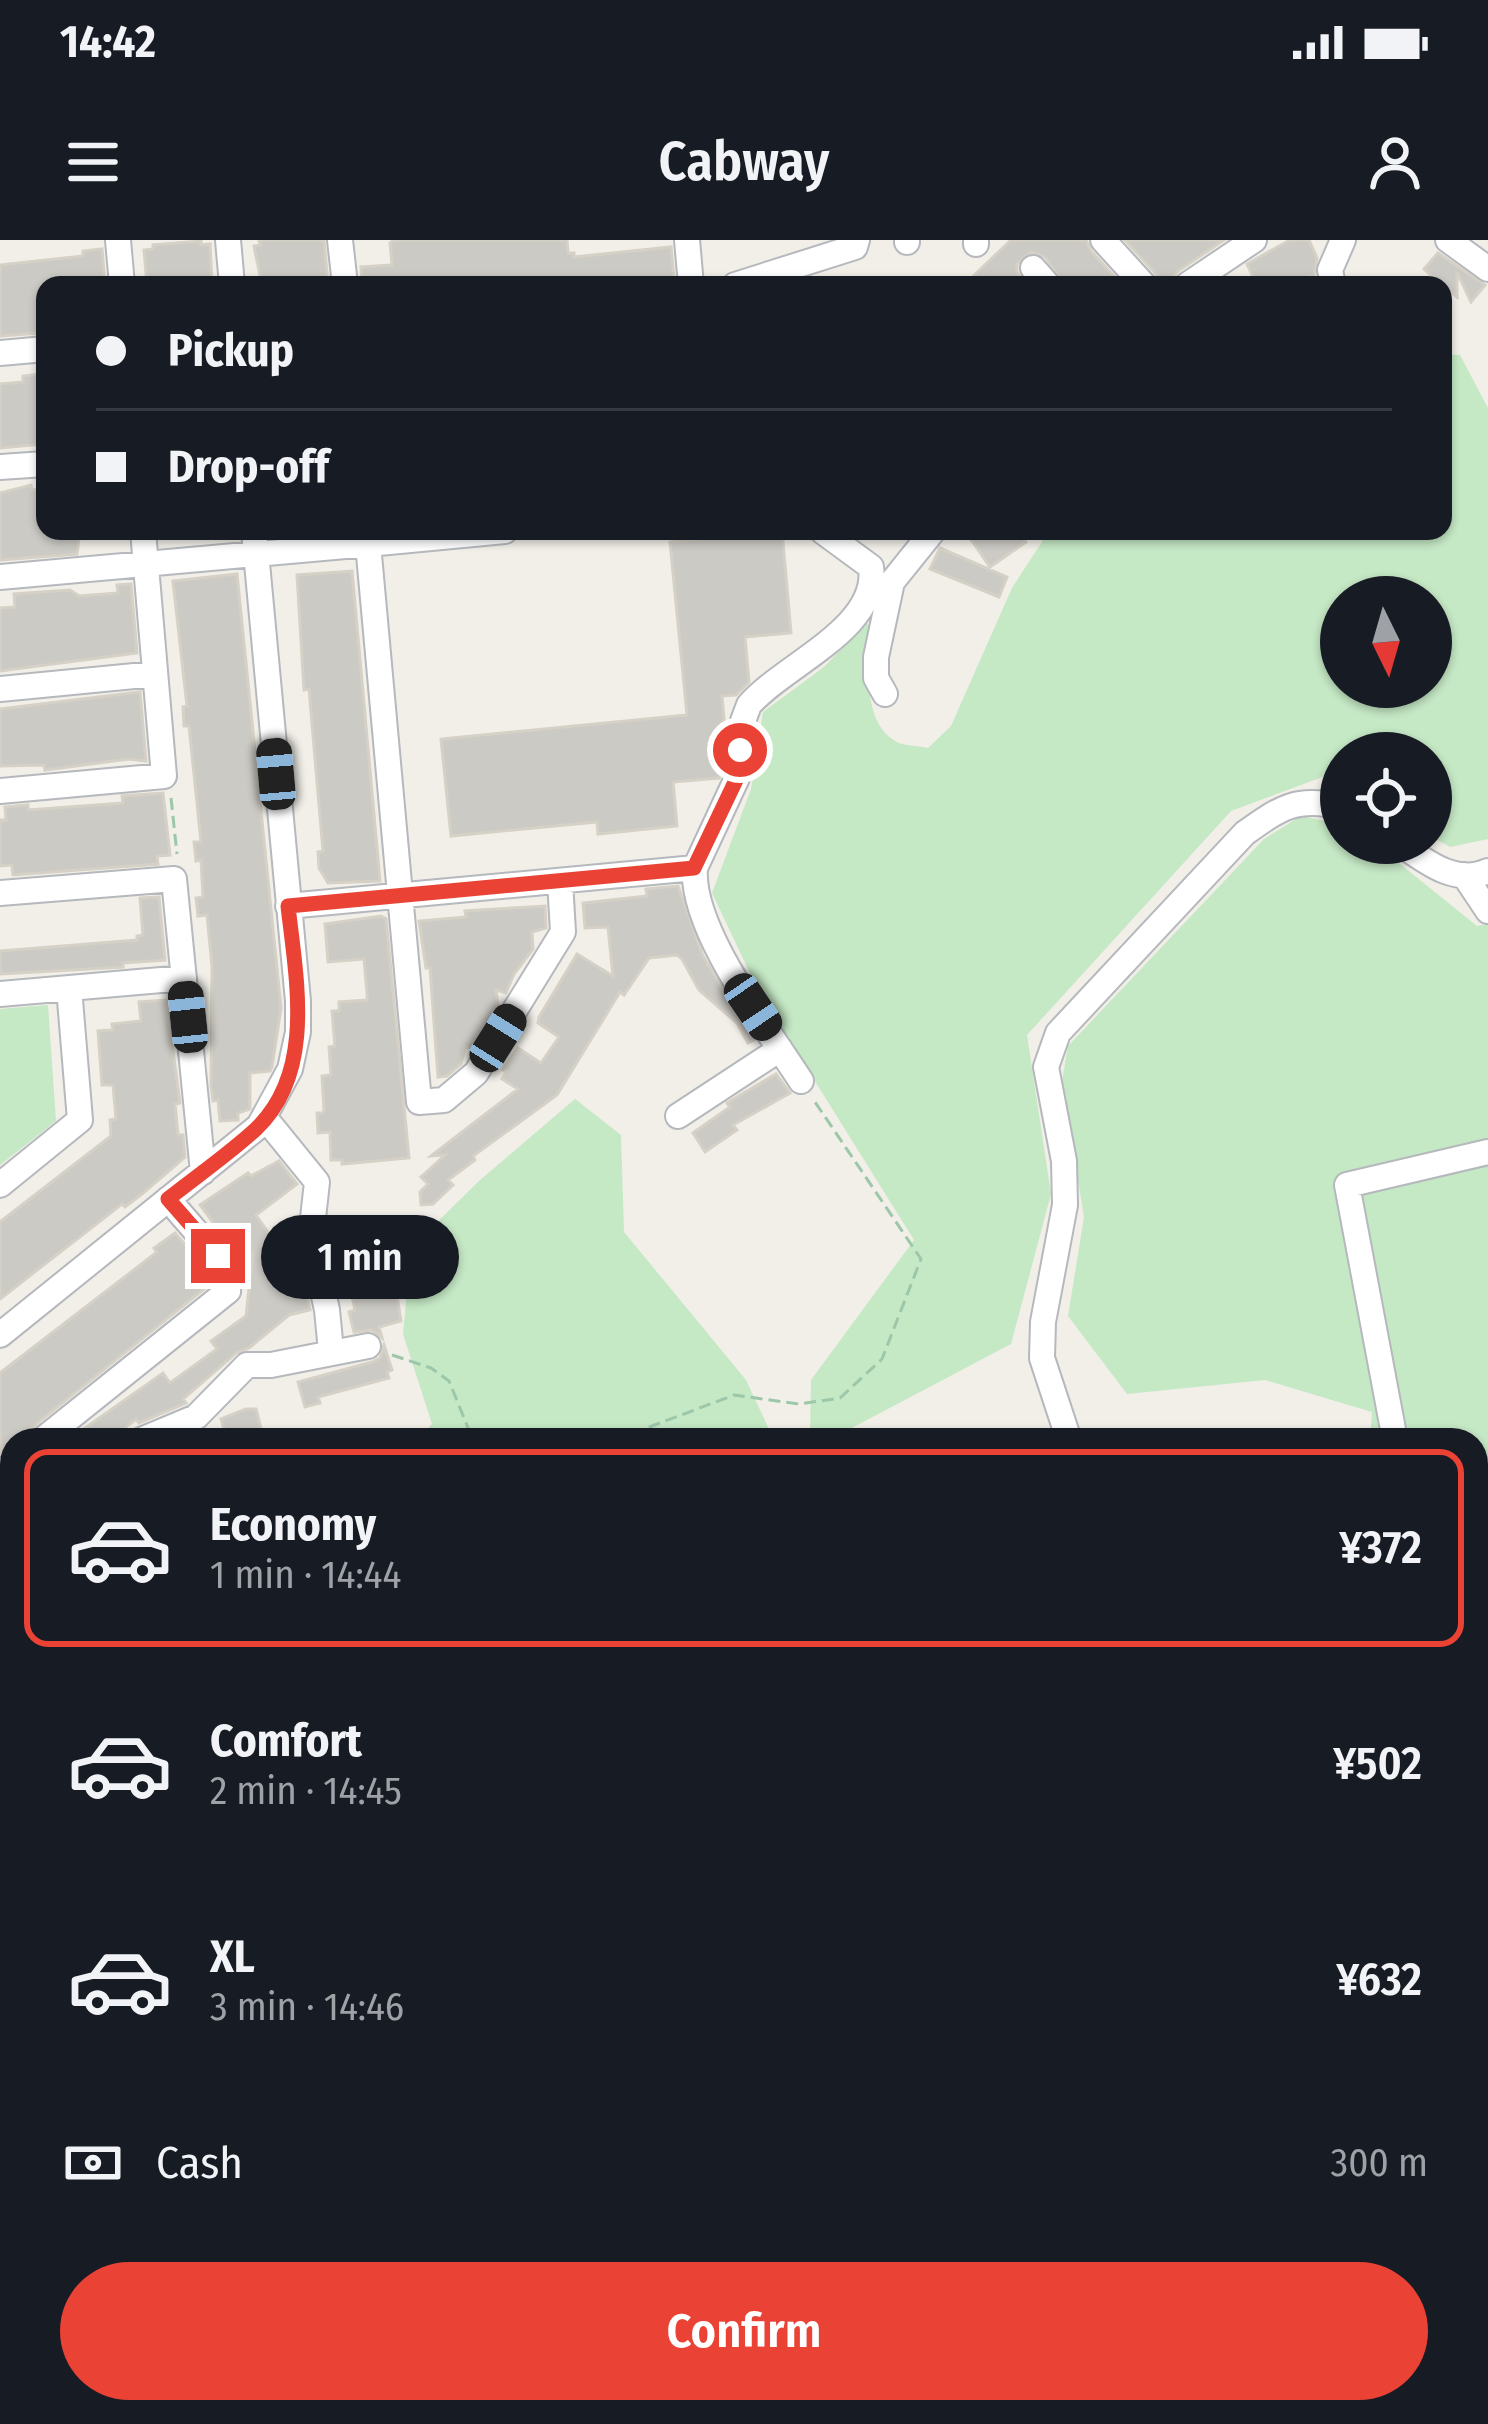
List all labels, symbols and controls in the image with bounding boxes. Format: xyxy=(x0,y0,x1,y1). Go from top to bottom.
text: 14:42 xyxy=(60,15,156,69)
icon: menu xyxy=(60,129,126,195)
icon: person xyxy=(1362,129,1428,195)
text: Cabway xyxy=(659,130,829,194)
text: Pickup xyxy=(168,324,294,378)
text: Drop-off xyxy=(168,440,329,494)
north arrow xyxy=(1320,576,1452,708)
map controls xyxy=(1320,576,1452,864)
route start xyxy=(713,723,767,777)
button: locate xyxy=(1320,732,1452,864)
car xyxy=(255,737,297,811)
car xyxy=(718,967,788,1047)
car xyxy=(166,979,210,1055)
car xyxy=(464,998,532,1078)
callout: 1 min xyxy=(260,1214,458,1298)
route end xyxy=(191,1229,245,1283)
text: 1 min xyxy=(318,1234,402,1280)
icon: car xyxy=(66,1494,174,1602)
text: Economy xyxy=(210,1498,376,1552)
text: ¥372 xyxy=(1339,1521,1422,1575)
text: 1 min · 14:44 xyxy=(210,1552,401,1598)
icon: car xyxy=(66,1710,174,1818)
text: Comfort xyxy=(210,1714,362,1768)
text: ¥502 xyxy=(1333,1737,1422,1791)
text: 2 min · 14:45 xyxy=(210,1768,402,1814)
icon: car xyxy=(66,1926,174,2034)
text: XL xyxy=(210,1930,255,1984)
text: ¥632 xyxy=(1336,1953,1422,2007)
text: 3 min · 14:46 xyxy=(210,1984,404,2030)
icon: cash xyxy=(60,2130,126,2196)
text: Cash xyxy=(156,2136,243,2190)
text: 300 m xyxy=(1331,2140,1428,2186)
button: Confirm xyxy=(60,2262,1428,2400)

